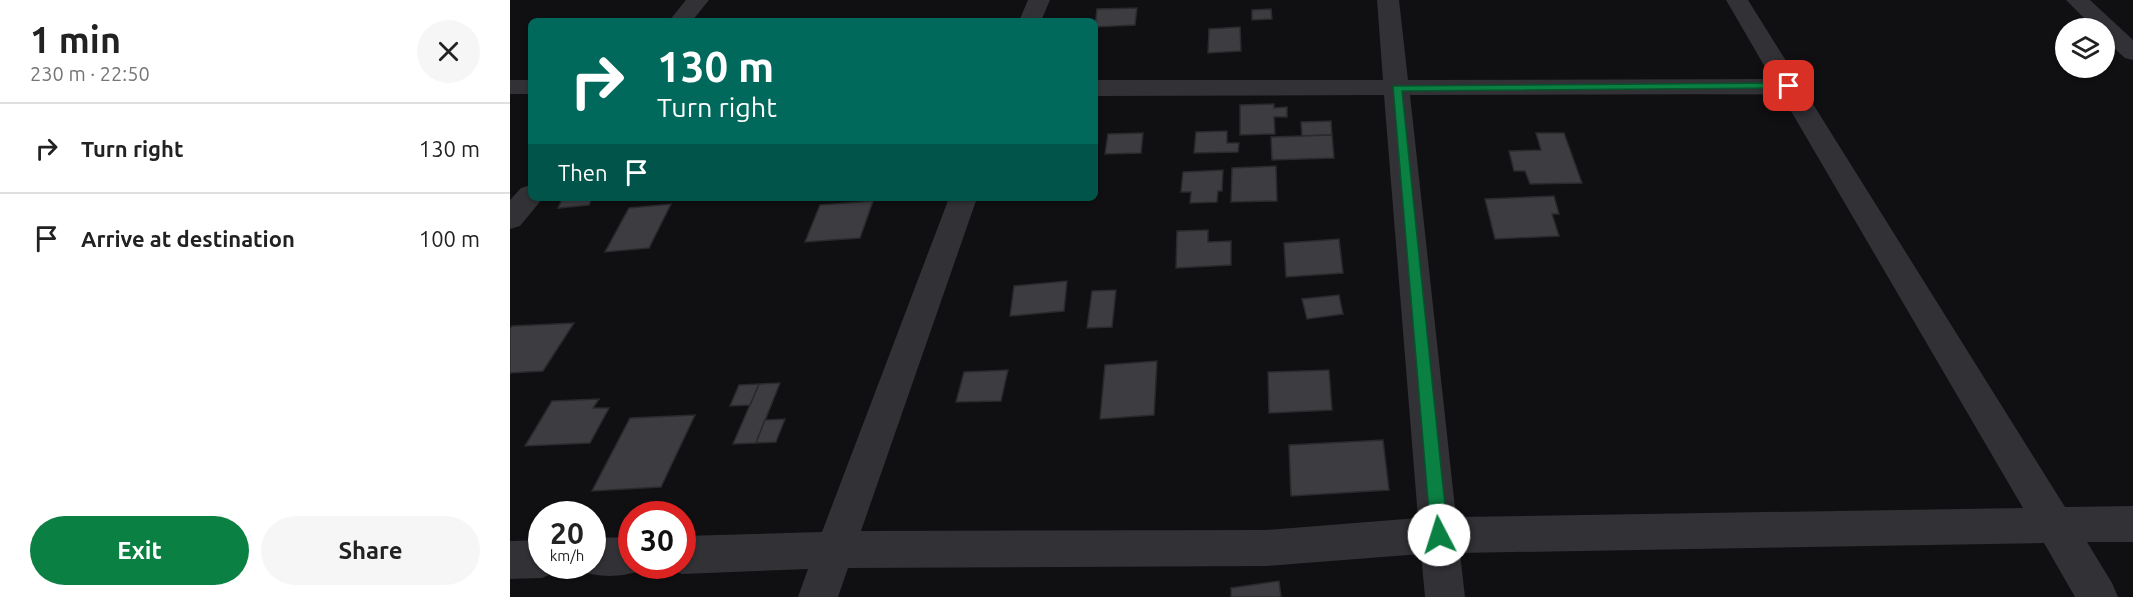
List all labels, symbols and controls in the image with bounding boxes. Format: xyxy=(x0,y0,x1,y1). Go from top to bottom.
map controls xyxy=(2055,18,2115,78)
button: layers xyxy=(2055,18,2115,78)
text: 1 min xyxy=(30,19,121,60)
button: close xyxy=(417,20,480,83)
icon: right xyxy=(558,42,636,120)
text: 130 m xyxy=(657,43,774,90)
pin xyxy=(1763,60,1814,111)
text: 230 m · 22:50 xyxy=(30,62,150,85)
icon: arrive xyxy=(1772,69,1805,102)
text: Turn right xyxy=(657,92,777,122)
icon: right xyxy=(30,132,63,165)
text: Turn right xyxy=(81,136,183,161)
text: 130 m xyxy=(419,136,480,161)
icon: arrive xyxy=(620,156,653,189)
text: Then xyxy=(558,160,608,185)
icon: arrive xyxy=(30,222,63,255)
text: Arrive at destination xyxy=(81,226,295,251)
text: 100 m xyxy=(419,226,480,251)
speed limit sign: 30 xyxy=(618,501,696,579)
position arrow xyxy=(1407,503,1471,567)
button: Exit xyxy=(30,516,249,585)
button: Share xyxy=(261,516,480,585)
text: 20 xyxy=(550,516,584,550)
text: km/h xyxy=(550,547,584,564)

